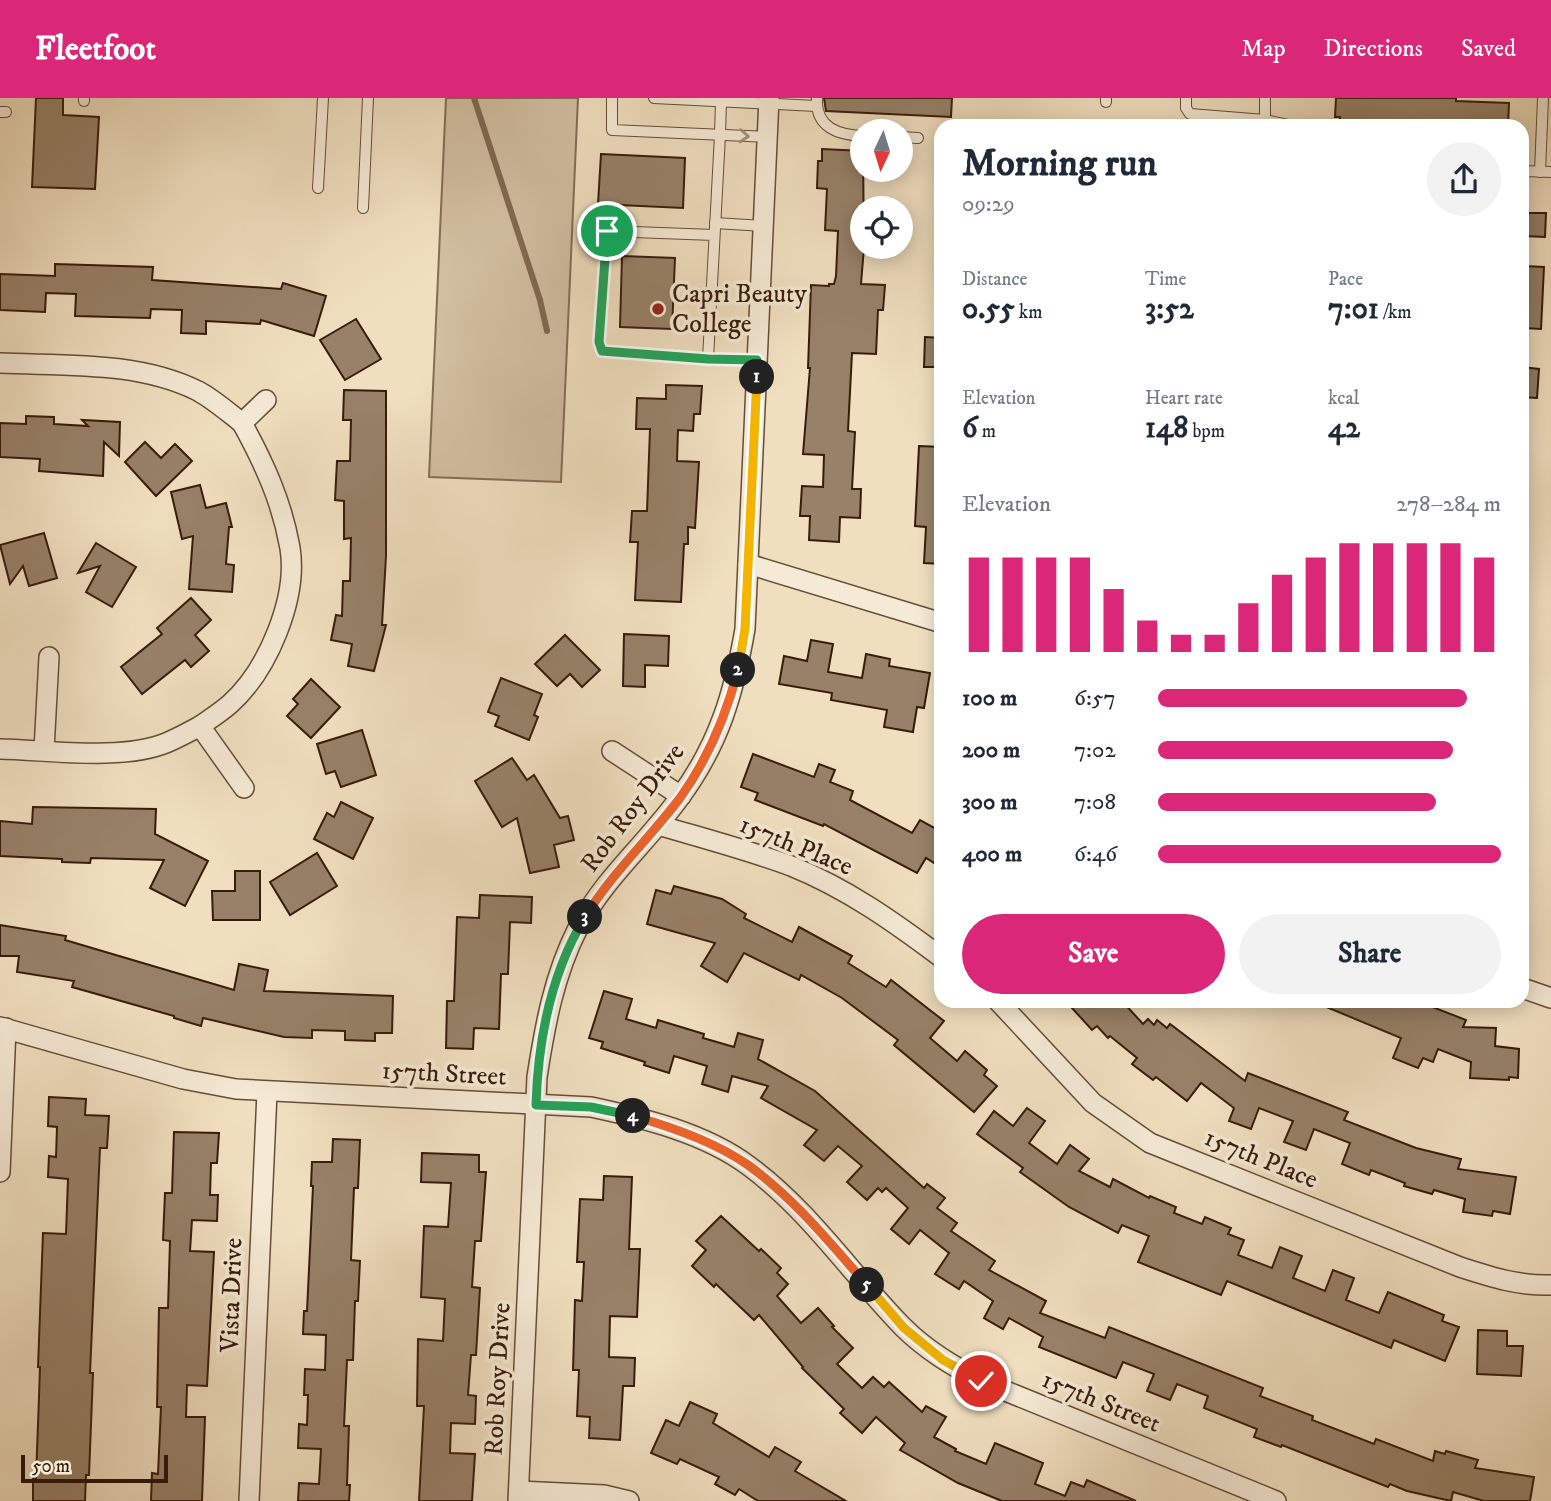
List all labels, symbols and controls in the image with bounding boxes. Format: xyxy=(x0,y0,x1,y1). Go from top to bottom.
text: Fleetfoot xyxy=(35,29,156,70)
text: Map xyxy=(1241,34,1286,64)
text: Directions xyxy=(1324,34,1423,64)
text: Saved xyxy=(1461,34,1516,64)
north arrow xyxy=(850,119,914,182)
map controls xyxy=(850,119,913,259)
one-way arrow xyxy=(738,129,749,144)
text: Morning run xyxy=(962,140,1157,188)
button: share xyxy=(1427,142,1501,216)
text: 09:29 xyxy=(962,190,1015,219)
button: locate xyxy=(850,196,913,259)
pin xyxy=(577,201,637,261)
icon: arrive xyxy=(588,212,626,250)
text: Distance xyxy=(962,268,1027,291)
text: Time xyxy=(1145,268,1186,291)
text: Pace xyxy=(1328,268,1363,291)
place label: Capri Beauty College xyxy=(672,278,807,341)
text: 0.55 xyxy=(962,291,1015,328)
text: 3:52 xyxy=(1145,291,1194,328)
text: 7:01 xyxy=(1328,291,1379,328)
marker: Capri Beauty College xyxy=(650,301,666,317)
text: km xyxy=(1015,301,1043,324)
text: /km xyxy=(1379,301,1412,324)
pin: 1 xyxy=(740,360,774,394)
text: 1 xyxy=(753,365,760,388)
text: Elevation xyxy=(962,387,1036,410)
text: Heart rate xyxy=(1145,387,1223,410)
text: kcal xyxy=(1328,387,1359,410)
text: 6 xyxy=(962,410,978,447)
text: 148 xyxy=(1145,410,1188,447)
text: 42 xyxy=(1328,410,1360,447)
text: m xyxy=(978,420,996,443)
text: bpm xyxy=(1188,420,1225,443)
text: Elevation xyxy=(962,490,1051,519)
text: 278–284 m xyxy=(1396,490,1501,519)
pin: 2 xyxy=(720,652,756,688)
text: 2 xyxy=(733,658,742,681)
text: 100 m xyxy=(962,684,1017,713)
text: 6:57 xyxy=(1074,684,1116,713)
text: 200 m xyxy=(962,736,1020,765)
text: 7:02 xyxy=(1074,736,1116,765)
street label: Rob Roy Drive xyxy=(574,737,692,879)
text: 300 m xyxy=(962,788,1018,817)
text: 7:08 xyxy=(1074,788,1116,817)
street label: 157th Place xyxy=(734,808,858,884)
text: 400 m xyxy=(962,840,1022,869)
text: 6:46 xyxy=(1074,840,1117,869)
pin: 3 xyxy=(568,900,602,934)
text: 3 xyxy=(581,905,588,928)
button: Save xyxy=(962,914,1225,994)
button: Share xyxy=(1239,914,1501,994)
street label: 157th Street xyxy=(381,1054,507,1094)
pin: 4 xyxy=(616,1098,650,1134)
text: 4 xyxy=(627,1104,638,1127)
street label: 157th Place xyxy=(1199,1121,1323,1197)
street label: Vista Drive xyxy=(213,1237,250,1354)
pin: 5 xyxy=(850,1268,884,1302)
text: 5 xyxy=(862,1273,871,1296)
street label: Rob Roy Drive xyxy=(478,1302,518,1456)
pin xyxy=(951,1351,1011,1411)
icon: check xyxy=(962,1362,1000,1400)
street label: 157th Street xyxy=(1037,1363,1165,1441)
scale bar xyxy=(21,1452,168,1484)
text: 50 m xyxy=(32,1455,70,1478)

